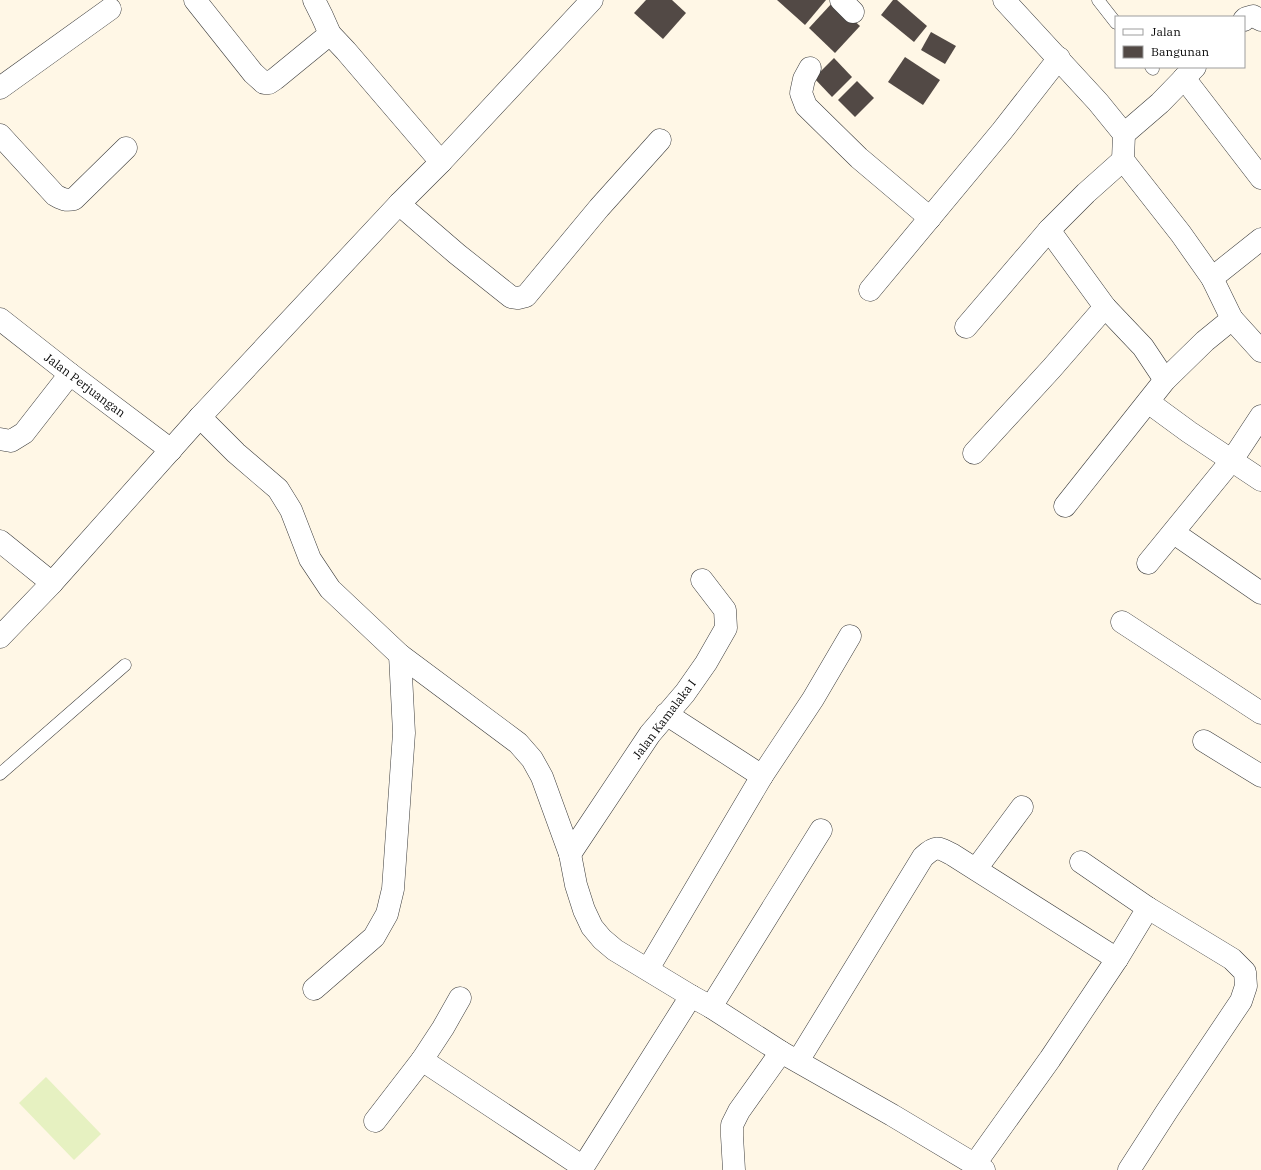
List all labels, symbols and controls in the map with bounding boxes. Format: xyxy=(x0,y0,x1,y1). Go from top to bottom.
legend xyxy=(1115,16,1245,68)
text: Jalan xyxy=(1151,24,1181,39)
text: Bangunan xyxy=(1151,44,1209,59)
street label: Jalan Perjuangan xyxy=(42,350,129,421)
street label: Jalan Kamalaka I xyxy=(629,676,699,762)

